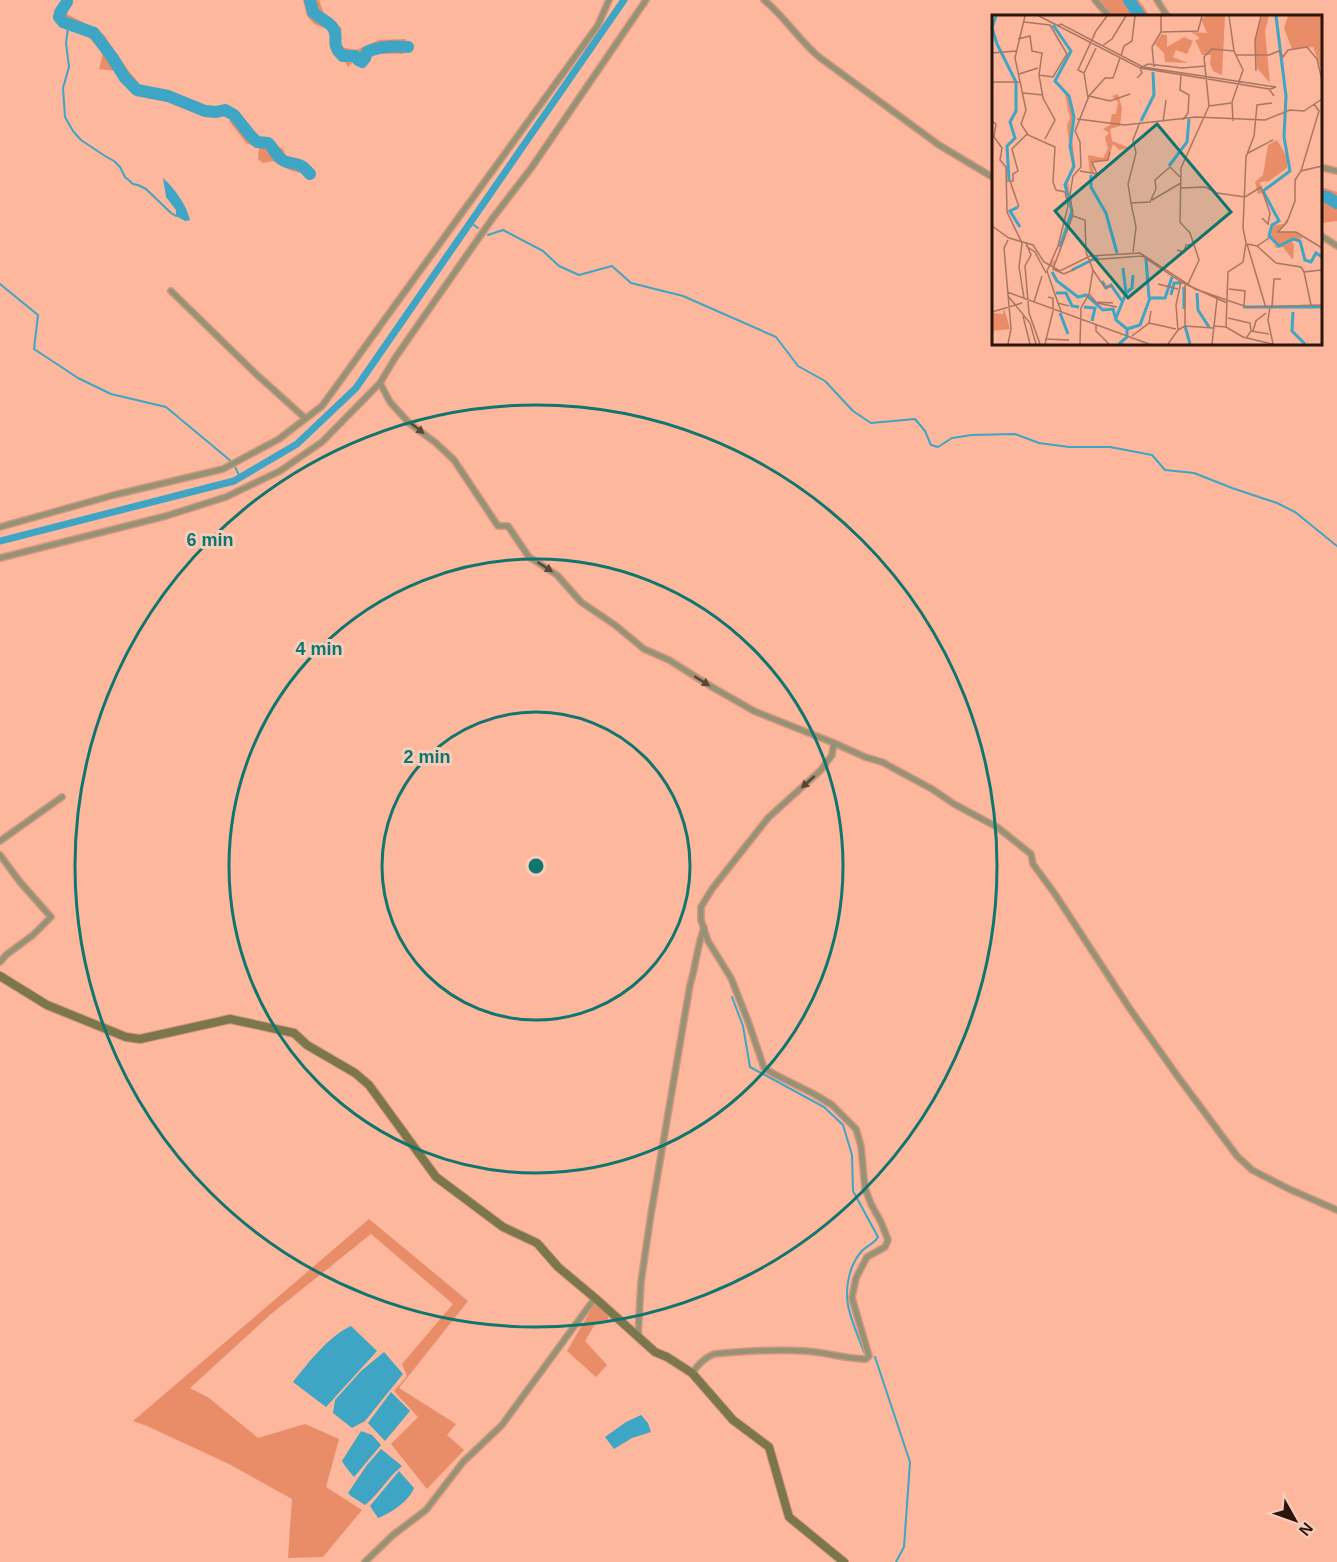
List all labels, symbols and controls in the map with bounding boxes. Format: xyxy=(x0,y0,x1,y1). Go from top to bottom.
inset map xyxy=(992,15,1322,345)
one-way arrow xyxy=(409,422,424,434)
text: 6 min xyxy=(186,530,234,550)
one-way arrow xyxy=(537,562,553,573)
text: 4 min xyxy=(295,639,343,659)
one-way arrow xyxy=(693,675,709,687)
text: 2 min xyxy=(403,747,451,767)
one-way arrow xyxy=(801,775,816,788)
centre of rings xyxy=(526,856,546,876)
north arrow xyxy=(1265,1490,1325,1550)
text: N xyxy=(1296,1519,1316,1539)

